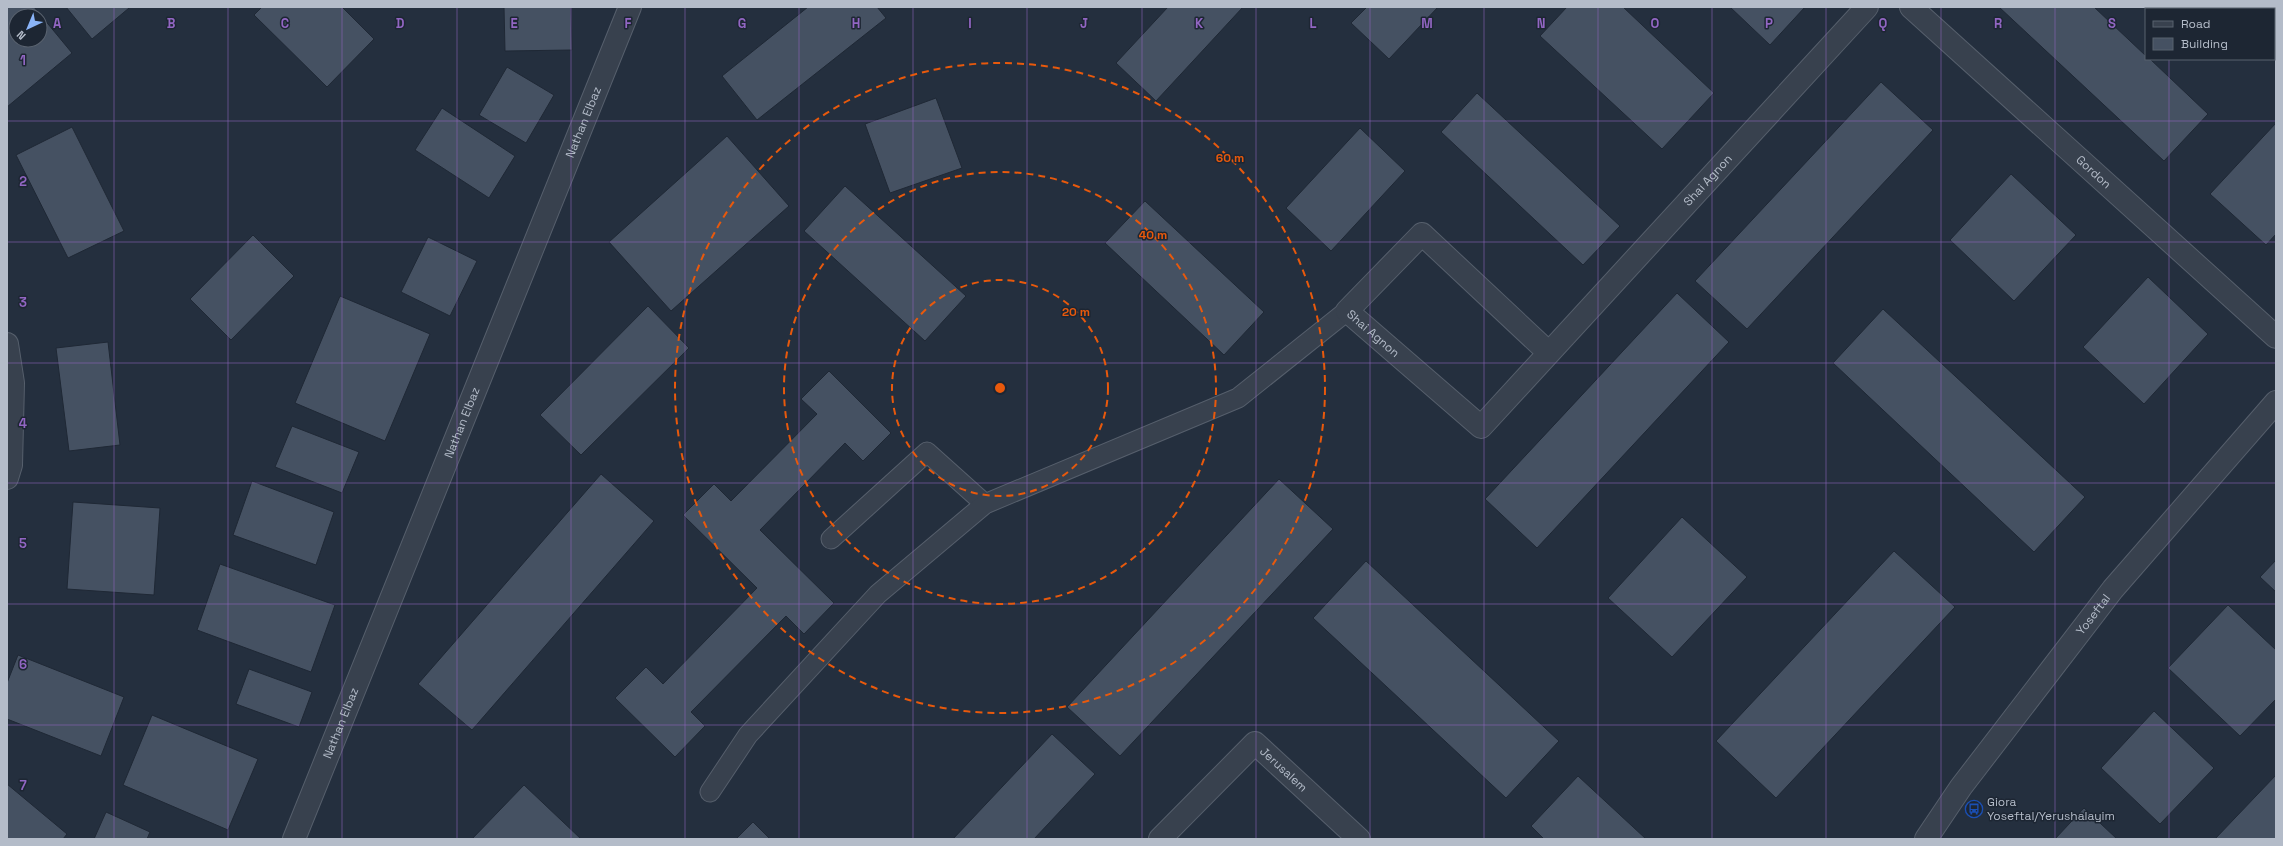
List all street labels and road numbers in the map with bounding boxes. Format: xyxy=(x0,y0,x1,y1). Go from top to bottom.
street label: Nathan Elbaz xyxy=(562,84,605,160)
street label: Shai Agnon xyxy=(1680,151,1736,209)
street label: Gordon xyxy=(2072,152,2114,192)
street label: Shai Agnon xyxy=(1343,306,1403,361)
street label: Nathan Elbaz xyxy=(441,385,484,461)
street label: Yoseftal xyxy=(2073,591,2114,638)
street label: Nathan Elbaz xyxy=(319,685,362,761)
street label: Jerusalem xyxy=(1256,743,1311,795)

